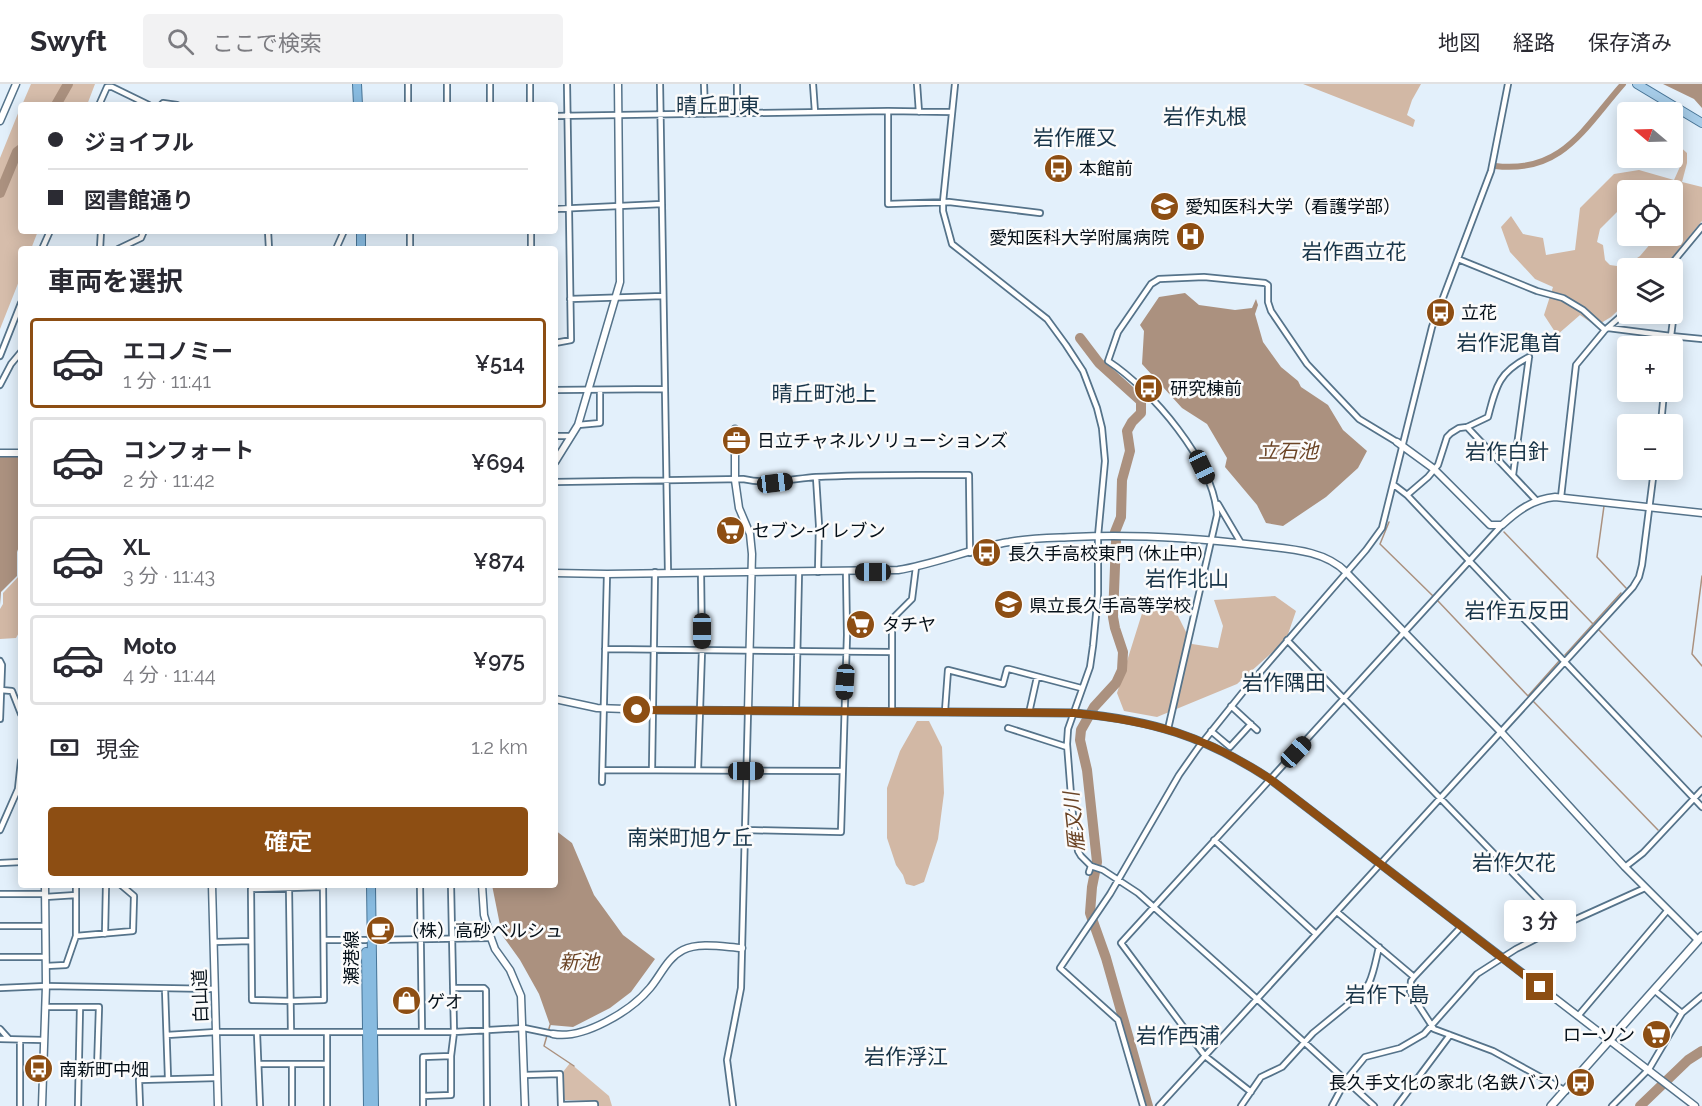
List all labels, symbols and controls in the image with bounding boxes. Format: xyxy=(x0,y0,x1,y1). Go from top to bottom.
search box xyxy=(143,14,563,68)
text: Swyft xyxy=(30,25,107,58)
icon: search xyxy=(164,25,197,58)
text: ここで検索 xyxy=(212,30,322,56)
text: 地図 xyxy=(1438,30,1480,55)
text: 経路 xyxy=(1513,30,1555,55)
text: 保存済み xyxy=(1588,30,1672,55)
district label: 晴丘町東 xyxy=(676,93,760,118)
north arrow xyxy=(1617,102,1683,168)
map controls xyxy=(1617,102,1683,480)
district label: 岩作丸根 xyxy=(1163,104,1247,129)
district label: 岩作雁又 xyxy=(1033,125,1117,150)
text: ジョイフル xyxy=(84,129,194,155)
bus stop icon: 本館前 xyxy=(1042,152,1074,184)
place label: 本館前 xyxy=(1079,158,1133,179)
button: locate xyxy=(1617,180,1683,246)
text: 図書館通り xyxy=(84,187,194,213)
school or university icon: 愛知医科大学（看護学部） xyxy=(1148,190,1180,222)
place label: 愛知医科大学（看護学部） xyxy=(1185,196,1401,217)
hospital icon: 愛知医科大学附属病院 xyxy=(1174,221,1206,253)
place label: 愛知医科大学附属病院 xyxy=(989,227,1169,248)
district label: 岩作酉立花 xyxy=(1302,239,1407,264)
button: layers xyxy=(1617,258,1683,324)
text: 車両を選択 xyxy=(48,266,183,297)
bus stop icon: 立花 xyxy=(1424,296,1456,328)
place label: 立花 xyxy=(1461,302,1497,323)
district label: 岩作泥亀首 xyxy=(1457,330,1562,355)
icon: car xyxy=(51,336,105,390)
button: + xyxy=(1617,336,1683,402)
text: エコノミー xyxy=(123,338,233,364)
text: ¥514 xyxy=(475,350,525,376)
text: 1 分 · 11:41 xyxy=(123,369,211,393)
bus stop icon: 研究棟前 xyxy=(1133,372,1165,404)
place label: 研究棟前 xyxy=(1170,378,1242,399)
district label: 晴丘町池上 xyxy=(772,381,877,406)
button: − xyxy=(1617,414,1683,480)
office icon: 日立チャネルソリューションズ xyxy=(720,424,752,456)
place label: 日立チャネルソリューションズ xyxy=(757,430,1008,451)
icon: car xyxy=(51,435,105,489)
text: コンフォート xyxy=(123,437,254,463)
water label: 立石池 xyxy=(1258,439,1320,463)
district label: 岩作白針 xyxy=(1465,439,1549,464)
car xyxy=(1186,447,1218,487)
text: ¥694 xyxy=(471,449,525,475)
text: 2 分 · 11:42 xyxy=(123,468,215,492)
car xyxy=(756,472,794,494)
supermarket icon: セブン-イレブン xyxy=(715,514,747,546)
place label: セブン-イレブン xyxy=(752,520,886,541)
icon: car xyxy=(51,534,105,588)
text: XL xyxy=(123,534,150,560)
bus stop icon: 長久手高校東門 (休止中) xyxy=(971,537,1003,569)
place label: 長久手高校東門 (休止中) xyxy=(1008,543,1202,564)
text: ¥874 xyxy=(473,548,525,574)
car xyxy=(855,563,891,581)
text: 3 分 · 11:43 xyxy=(123,564,215,588)
district label: 岩作北山 xyxy=(1145,566,1229,591)
school or university icon: 県立長久手高等学校 xyxy=(992,589,1024,621)
place label: 県立長久手高等学校 xyxy=(1029,595,1191,616)
district label: 岩作五反田 xyxy=(1465,598,1570,623)
supermarket icon: タチヤ xyxy=(845,608,877,640)
car xyxy=(693,613,711,649)
place label: タチヤ xyxy=(882,614,936,635)
icon: car xyxy=(51,633,105,687)
text: Moto xyxy=(123,633,177,659)
text: ¥975 xyxy=(473,647,525,673)
text: 4 分 · 11:44 xyxy=(123,663,216,687)
car xyxy=(835,663,855,701)
district label: 岩作隅田 xyxy=(1242,670,1326,695)
route start xyxy=(623,696,650,723)
icon: cash xyxy=(48,731,81,764)
car xyxy=(1277,733,1315,771)
text: 1.2 km xyxy=(471,735,528,759)
text: 現金 xyxy=(96,736,140,762)
car xyxy=(728,762,764,780)
water label: 雁又川 xyxy=(1059,789,1089,853)
button: 確定 xyxy=(48,807,528,876)
district label: 南栄町旭ケ丘 xyxy=(627,825,753,850)
district label: 岩作欠花 xyxy=(1472,850,1556,875)
callout: 3 分 xyxy=(1504,900,1576,942)
text: 3 分 xyxy=(1522,909,1558,933)
cafe icon: （株）高砂ベルシュ xyxy=(364,914,396,946)
place label: （株）高砂ベルシュ xyxy=(401,920,563,941)
street label: 瀬港線 xyxy=(341,931,362,985)
water label: 新池 xyxy=(559,950,601,974)
street label: 白山道 xyxy=(189,969,211,1023)
route end xyxy=(1526,973,1553,1000)
district label: 岩作下島 xyxy=(1345,982,1429,1007)
shop icon: ゲオ xyxy=(390,985,422,1017)
place label: ゲオ xyxy=(427,991,463,1012)
supermarket icon: ローソン xyxy=(1640,1018,1672,1050)
district label: 岩作西浦 xyxy=(1136,1023,1220,1048)
place label: ローソン xyxy=(1563,1024,1635,1045)
district label: 岩作浮江 xyxy=(864,1044,948,1069)
bus stop icon: 南新町中畑 xyxy=(22,1053,54,1085)
place label: 南新町中畑 xyxy=(59,1059,149,1080)
bus stop icon: 長久手文化の家北 (名鉄バス) xyxy=(1564,1066,1596,1098)
place label: 長久手文化の家北 (名鉄バス) xyxy=(1329,1072,1559,1093)

